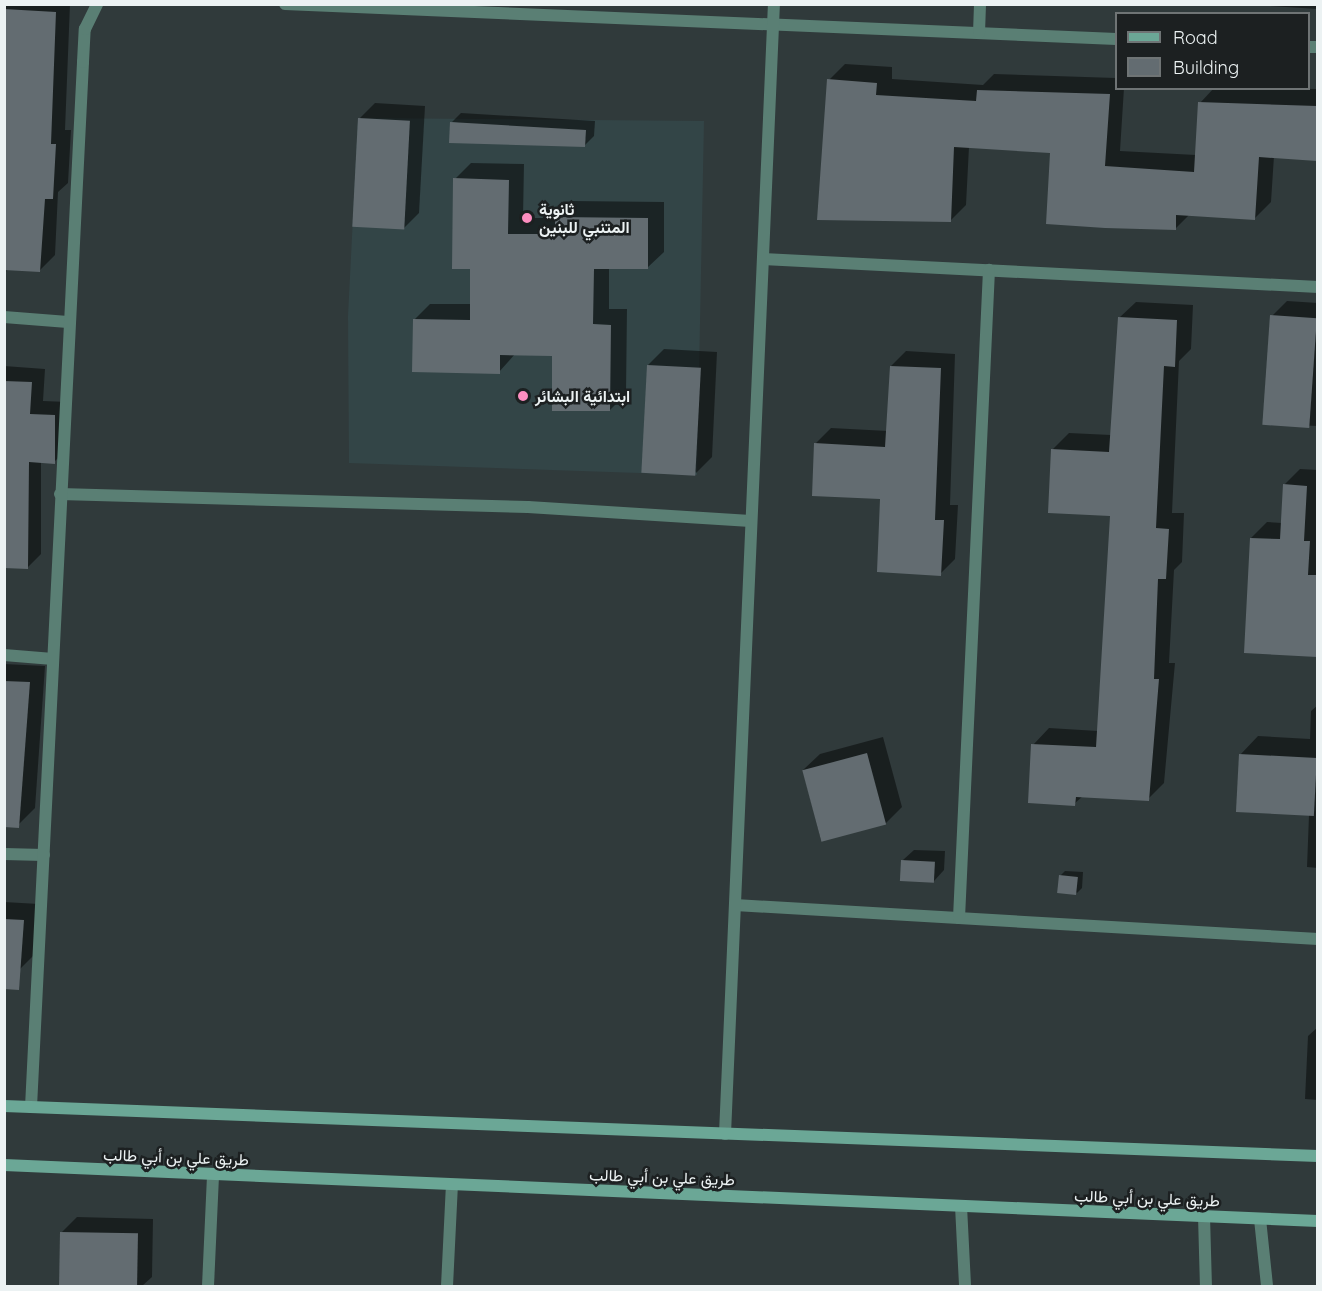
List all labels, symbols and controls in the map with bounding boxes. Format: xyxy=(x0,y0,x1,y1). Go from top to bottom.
legend xyxy=(1115,12,1310,90)
text: Road xyxy=(1173,26,1218,49)
text: Building xyxy=(1173,56,1239,79)
place label: ثانوية المتنبي للبنين xyxy=(539,199,630,237)
marker: ثانوية المتنبي للبنين xyxy=(520,211,534,225)
place label: ابتدائية البشائر xyxy=(535,386,630,406)
marker: ابتدائية البشائر xyxy=(516,389,530,403)
street label: طريق علي بن أبي طالب xyxy=(103,1145,249,1169)
street label: طريق علي بن أبي طالب xyxy=(589,1165,735,1189)
street label: طريق علي بن أبي طالب xyxy=(1074,1186,1220,1210)

